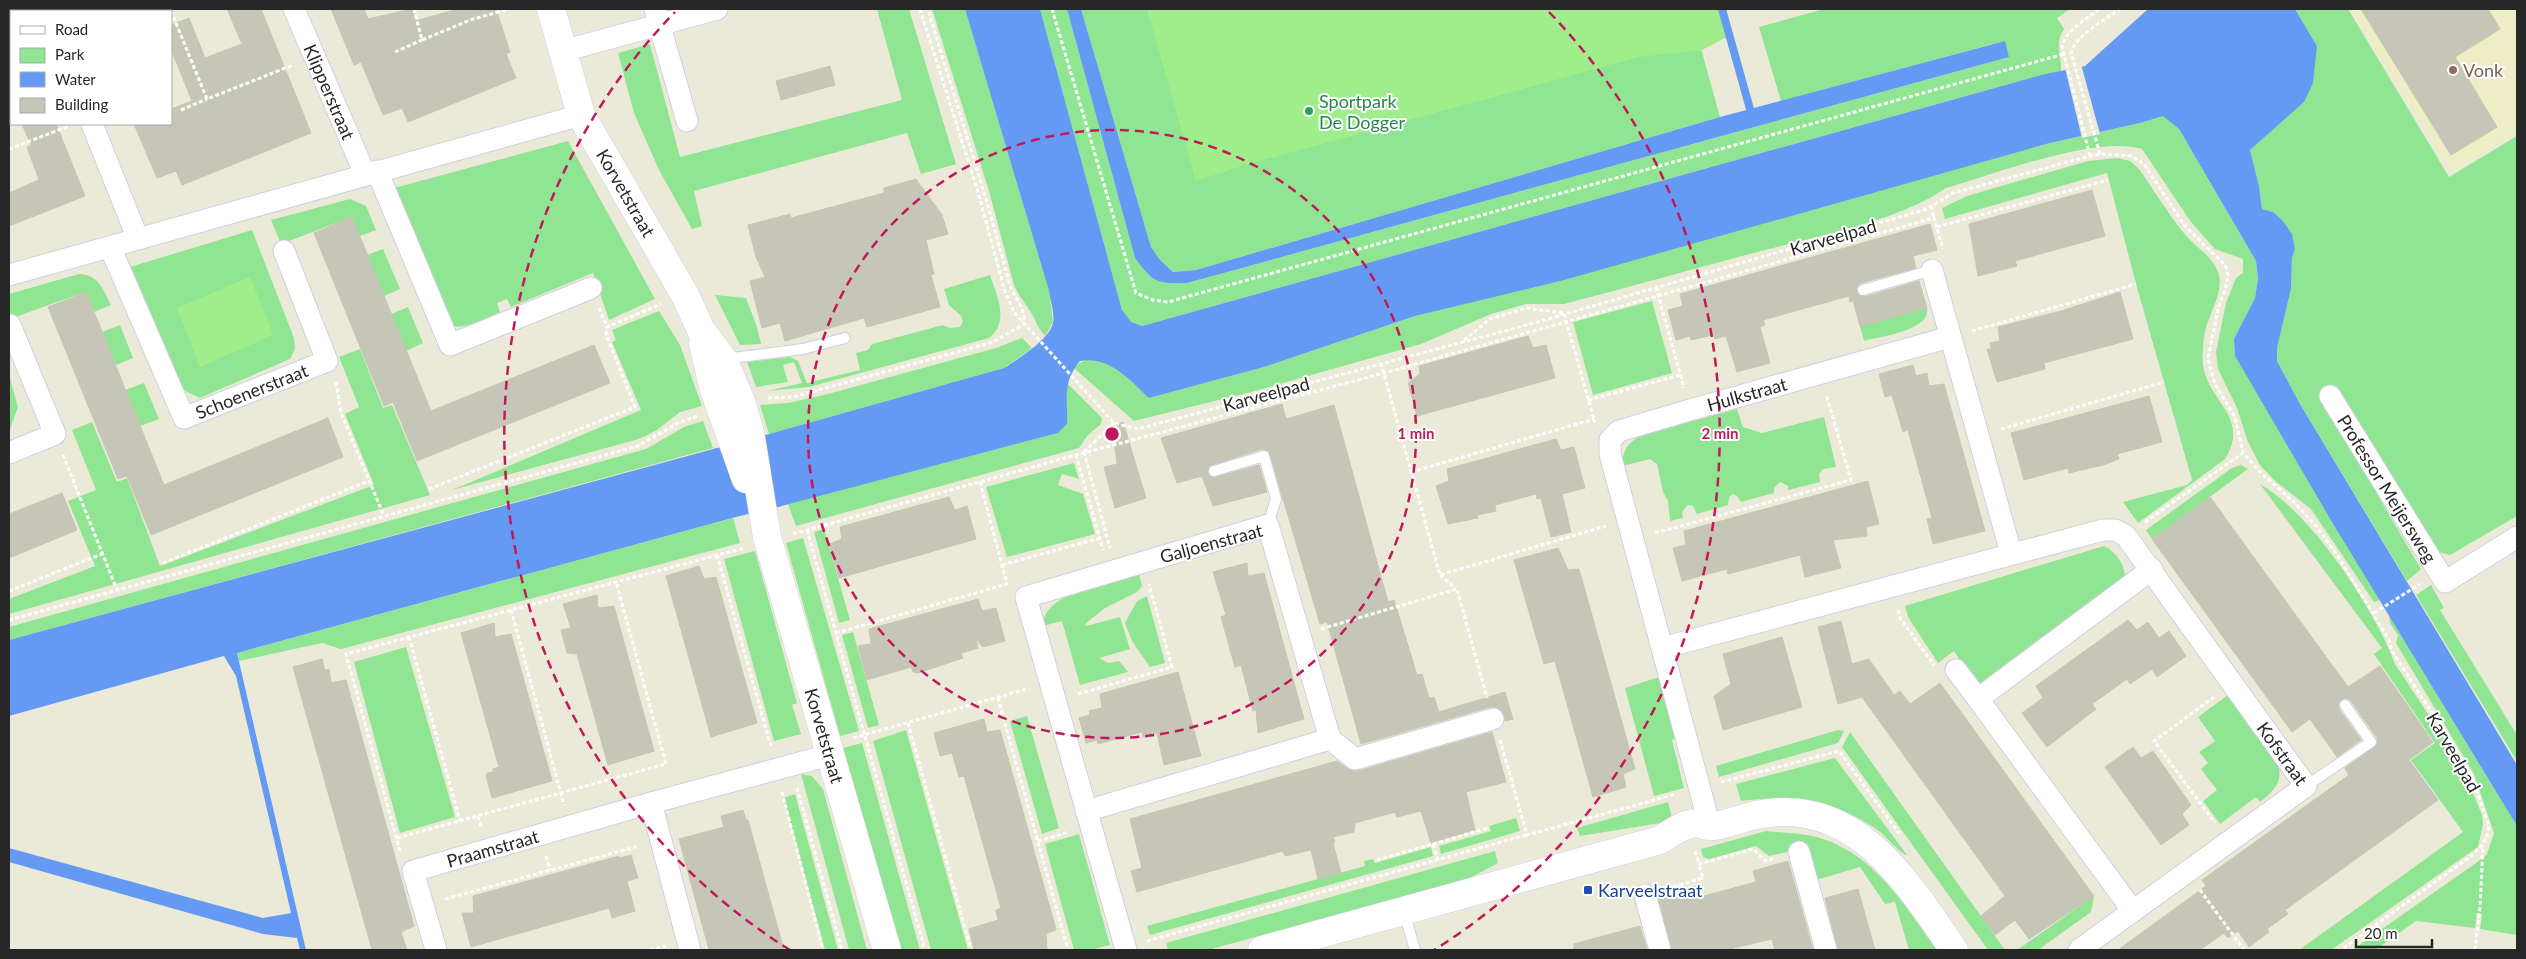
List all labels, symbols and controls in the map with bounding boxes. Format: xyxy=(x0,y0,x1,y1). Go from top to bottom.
legend xyxy=(10,10,172,125)
text: Road xyxy=(55,20,88,38)
street label: Klipperstraat xyxy=(299,41,360,143)
text: Park xyxy=(55,45,85,63)
place label: Vonk xyxy=(2463,59,2504,81)
marker: Vonk xyxy=(2447,64,2459,76)
text: Water xyxy=(55,70,96,88)
place label: Sportpark De Dogger xyxy=(1319,90,1405,133)
text: Building xyxy=(55,95,108,113)
marker: Sportpark De Dogger xyxy=(1303,105,1315,117)
street label: Korvetstraat xyxy=(592,145,660,241)
street label: Karveelpad xyxy=(1787,214,1879,260)
street label: Schoenerstraat xyxy=(192,359,311,423)
street label: Karveelpad xyxy=(1220,372,1312,416)
street label: Hulkstraat xyxy=(1704,372,1790,416)
street label: Professor Meijersweg xyxy=(2333,410,2441,567)
text: 1 min xyxy=(1397,424,1435,442)
text: 2 min xyxy=(1701,424,1739,442)
centre of rings xyxy=(1103,425,1121,443)
street label: Galjoenstraat xyxy=(1157,519,1265,567)
street label: Korvetstraat xyxy=(800,685,849,786)
street label: Karveelpad xyxy=(2422,708,2486,796)
street label: Kofstraat xyxy=(2252,718,2313,790)
street label: Praamstraat xyxy=(444,825,542,872)
place label: Karveelstraat xyxy=(1598,879,1703,901)
marker: Karveelstraat xyxy=(1582,884,1594,896)
scale bar xyxy=(2356,916,2432,948)
text: 20 m xyxy=(2364,924,2398,942)

